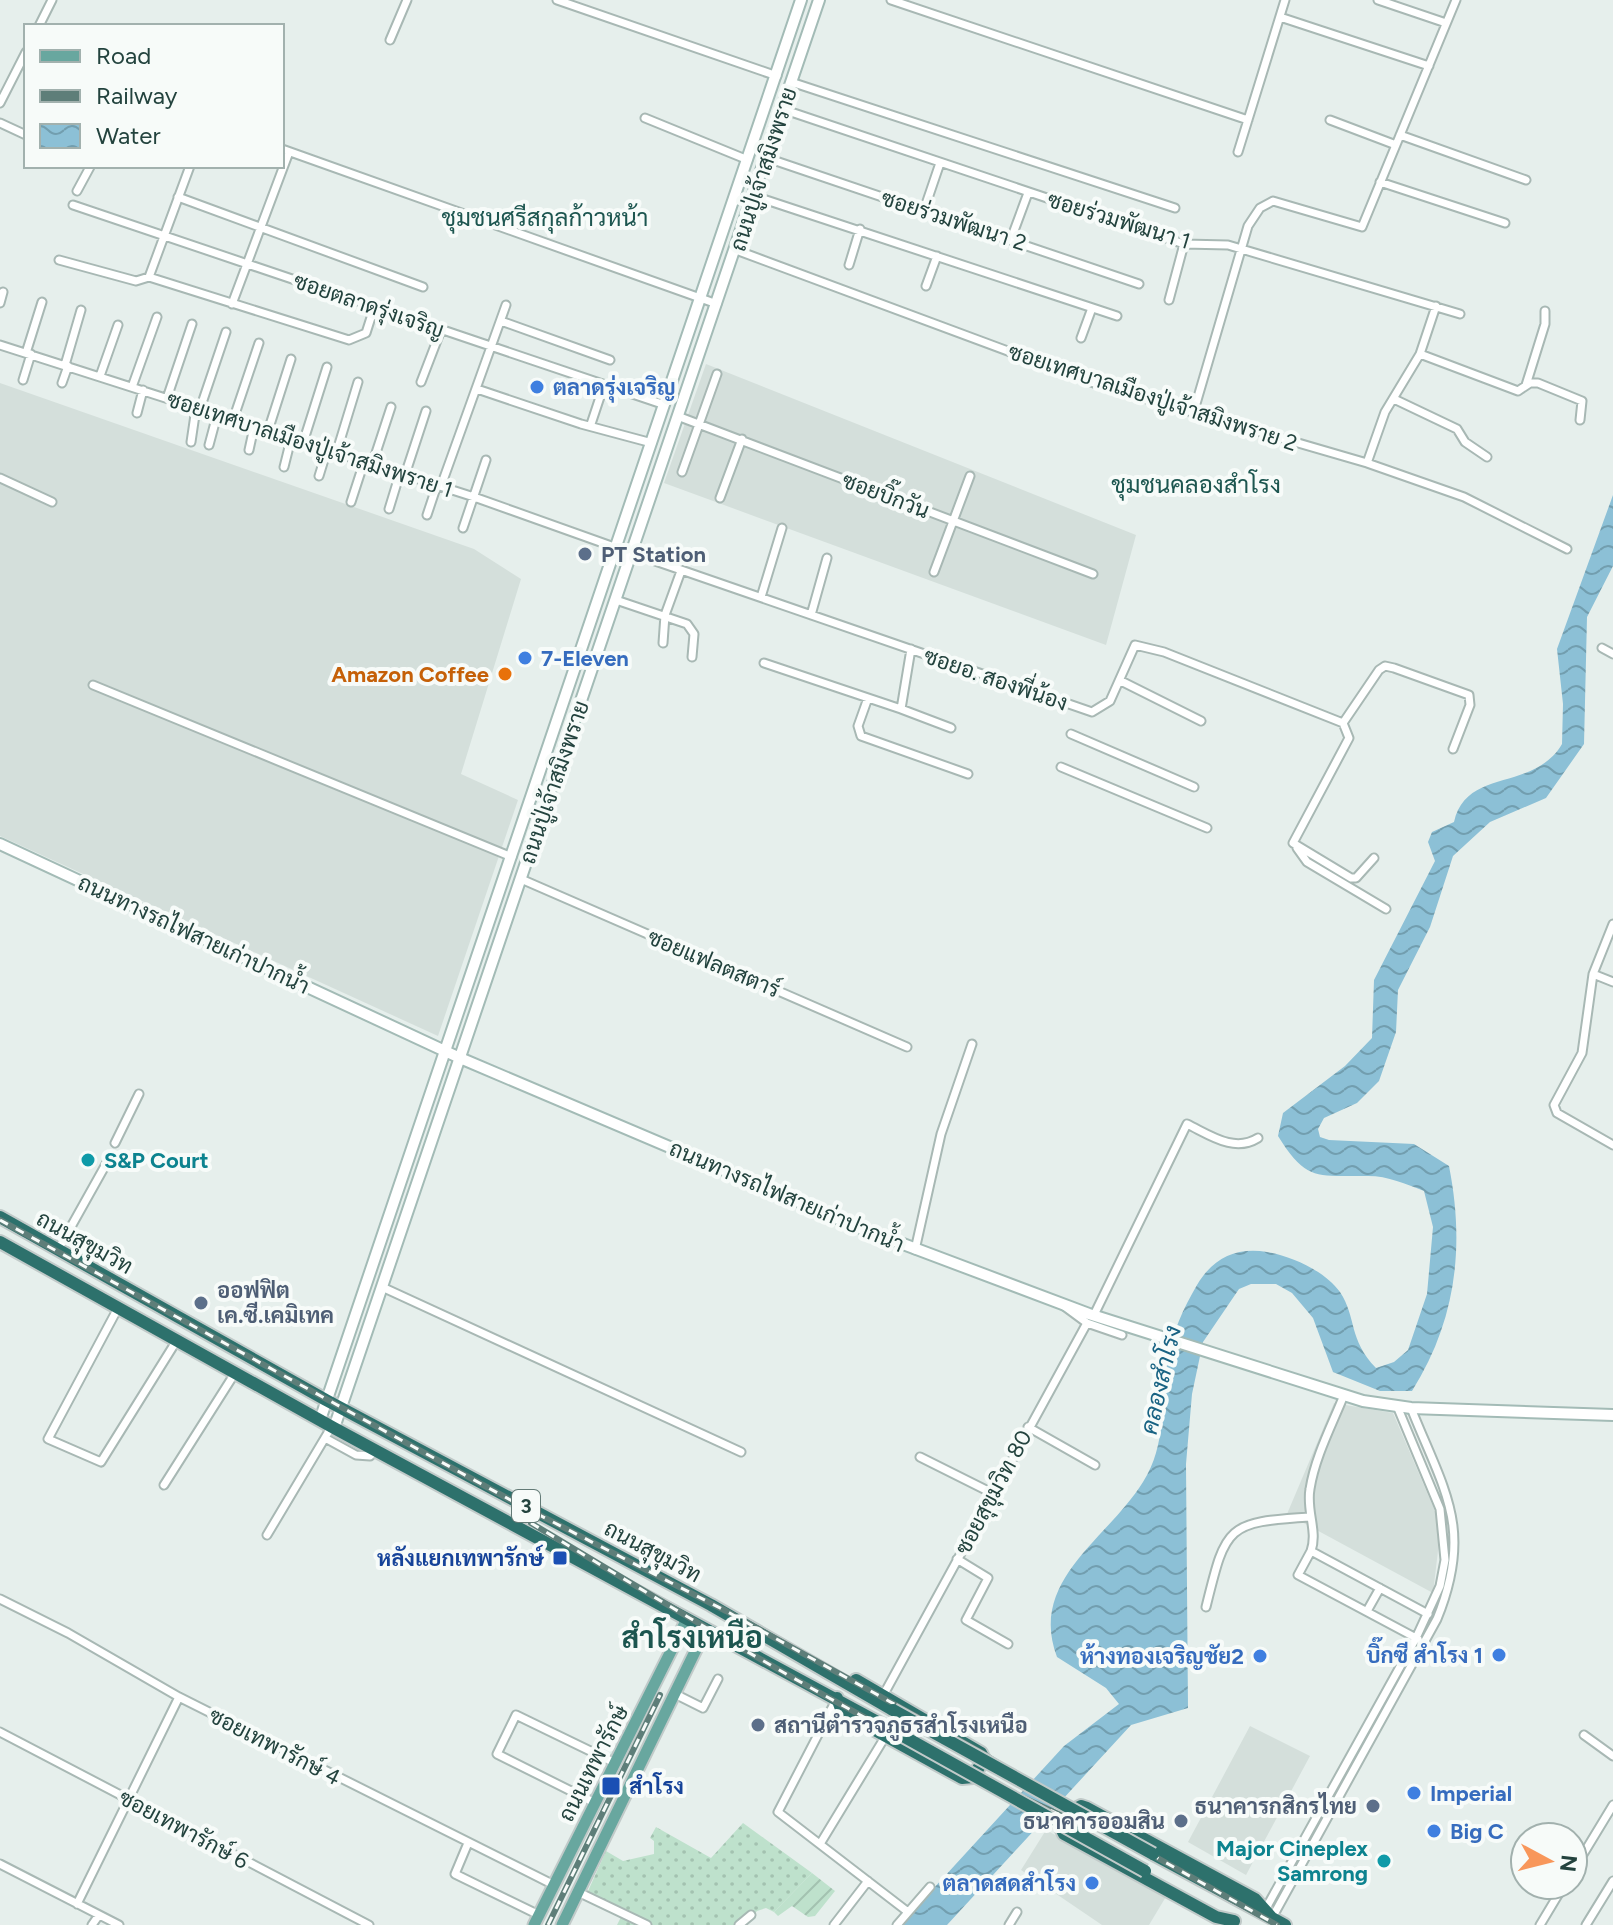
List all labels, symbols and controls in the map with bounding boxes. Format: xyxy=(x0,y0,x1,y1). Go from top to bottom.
legend xyxy=(24,24,284,168)
text: Road xyxy=(96,41,151,70)
text: Railway xyxy=(96,81,178,110)
street label: ถนนปู่เจ้าสมิงพราย xyxy=(723,83,805,255)
text: Water xyxy=(96,121,161,150)
street label: ซอยร่วมพัฒนา 2 xyxy=(878,184,1030,257)
street label: ซอยร่วมพัฒนา 1 xyxy=(1044,186,1193,255)
district label: ชุมชนศรีสกุลก้าวหน้า xyxy=(442,203,648,234)
street label: ซอยตลาดรุ่งเจริญ xyxy=(289,267,448,346)
street label: ซอยเทศบาลเมืองปู่เจ้าสมิงพราย 2 xyxy=(1004,337,1301,459)
place label: ตลาดรุ่งเจริญ xyxy=(553,374,676,403)
marker: ตลาดรุ่งเจริญ xyxy=(528,378,546,396)
street label: ซอยเทศบาลเมืองปู่เจ้าสมิงพราย 1 xyxy=(163,384,457,505)
street label: ซอยบิ๊กวัน xyxy=(838,462,935,524)
district label: ชุมชนคลองสำโรง xyxy=(1111,469,1281,501)
place label: PT Station xyxy=(601,541,706,568)
marker: PT Station xyxy=(576,545,594,563)
street label: ซอยอ. สองพี่น้อง xyxy=(920,637,1073,717)
place label: 7-Eleven xyxy=(541,645,629,672)
marker: 7-Eleven xyxy=(516,649,534,667)
place label: Amazon Coffee xyxy=(331,661,489,688)
marker: Amazon Coffee xyxy=(496,665,514,683)
street label: ถนนปู่เจ้าสมิงพราย xyxy=(513,697,597,868)
street label: ถนนทางรถไฟสายเก่าปากน้ำ xyxy=(74,863,316,1000)
street label: ซอยแฟลตสตาร์ xyxy=(644,923,784,1003)
street label: ถนนทางรถไฟสายเก่าปากน้ำ xyxy=(665,1129,911,1258)
place label: S&P Court xyxy=(104,1147,209,1174)
marker: S&P Court xyxy=(79,1151,97,1169)
street label: ถนนสุขุมวิท xyxy=(31,1205,138,1282)
place label: ออฟฟิต เค.ซี.เคมิเทค xyxy=(217,1277,334,1329)
marker: ออฟฟิต เค.ซี.เคมิเทค xyxy=(192,1294,210,1312)
water label: คลองสำโรง xyxy=(1133,1322,1187,1437)
street label: ซอยสุขุมวิท 80 xyxy=(949,1425,1039,1560)
road number: 3 xyxy=(512,1490,540,1522)
street label: ถนนสุขุมวิท xyxy=(599,1515,706,1590)
place label: หลังแยกเทพารักษ์ xyxy=(377,1544,544,1572)
marker: หลังแยกเทพารักษ์ xyxy=(551,1549,569,1567)
district label: สำโรงเหนือ xyxy=(621,1617,763,1656)
place label: บิ๊กซี สำโรง 1 xyxy=(1366,1636,1483,1669)
place label: ห้างทองเจริญชัย2 xyxy=(1080,1642,1244,1670)
marker: บิ๊กซี สำโรง 1 xyxy=(1490,1646,1508,1664)
marker: ห้างทองเจริญชัย2 xyxy=(1251,1647,1269,1665)
street label: ถนนเทพารักษ์ xyxy=(552,1699,635,1826)
street label: ซอยเทพารักษ์ 4 xyxy=(204,1701,346,1791)
place label: สถานีตำรวจภูธรสำโรงเหนือ xyxy=(774,1711,1028,1741)
marker: สถานีตำรวจภูธรสำโรงเหนือ xyxy=(749,1716,767,1734)
place label: สำโรง xyxy=(629,1772,684,1800)
marker: สำโรง xyxy=(600,1775,622,1797)
place label: Imperial xyxy=(1430,1780,1512,1807)
street label: ซอยเทพารักษ์ 6 xyxy=(114,1783,254,1875)
marker: Imperial xyxy=(1405,1784,1423,1802)
place label: ธนาคารกสิกรไทย xyxy=(1195,1792,1357,1820)
marker: ธนาคารกสิกรไทย xyxy=(1364,1797,1382,1815)
place label: ธนาคารออมสิน xyxy=(1023,1808,1165,1835)
marker: ธนาคารออมสิน xyxy=(1172,1812,1190,1830)
place label: Big C xyxy=(1450,1818,1504,1845)
north arrow xyxy=(1509,1821,1589,1901)
marker: Big C xyxy=(1425,1822,1443,1840)
place label: Major Cineplex Samrong xyxy=(1216,1835,1368,1887)
marker: Major Cineplex Samrong xyxy=(1375,1852,1393,1870)
text: N xyxy=(1554,1853,1583,1873)
place label: ตลาดสดสำโรง xyxy=(943,1869,1076,1897)
marker: ตลาดสดสำโรง xyxy=(1083,1874,1101,1892)

